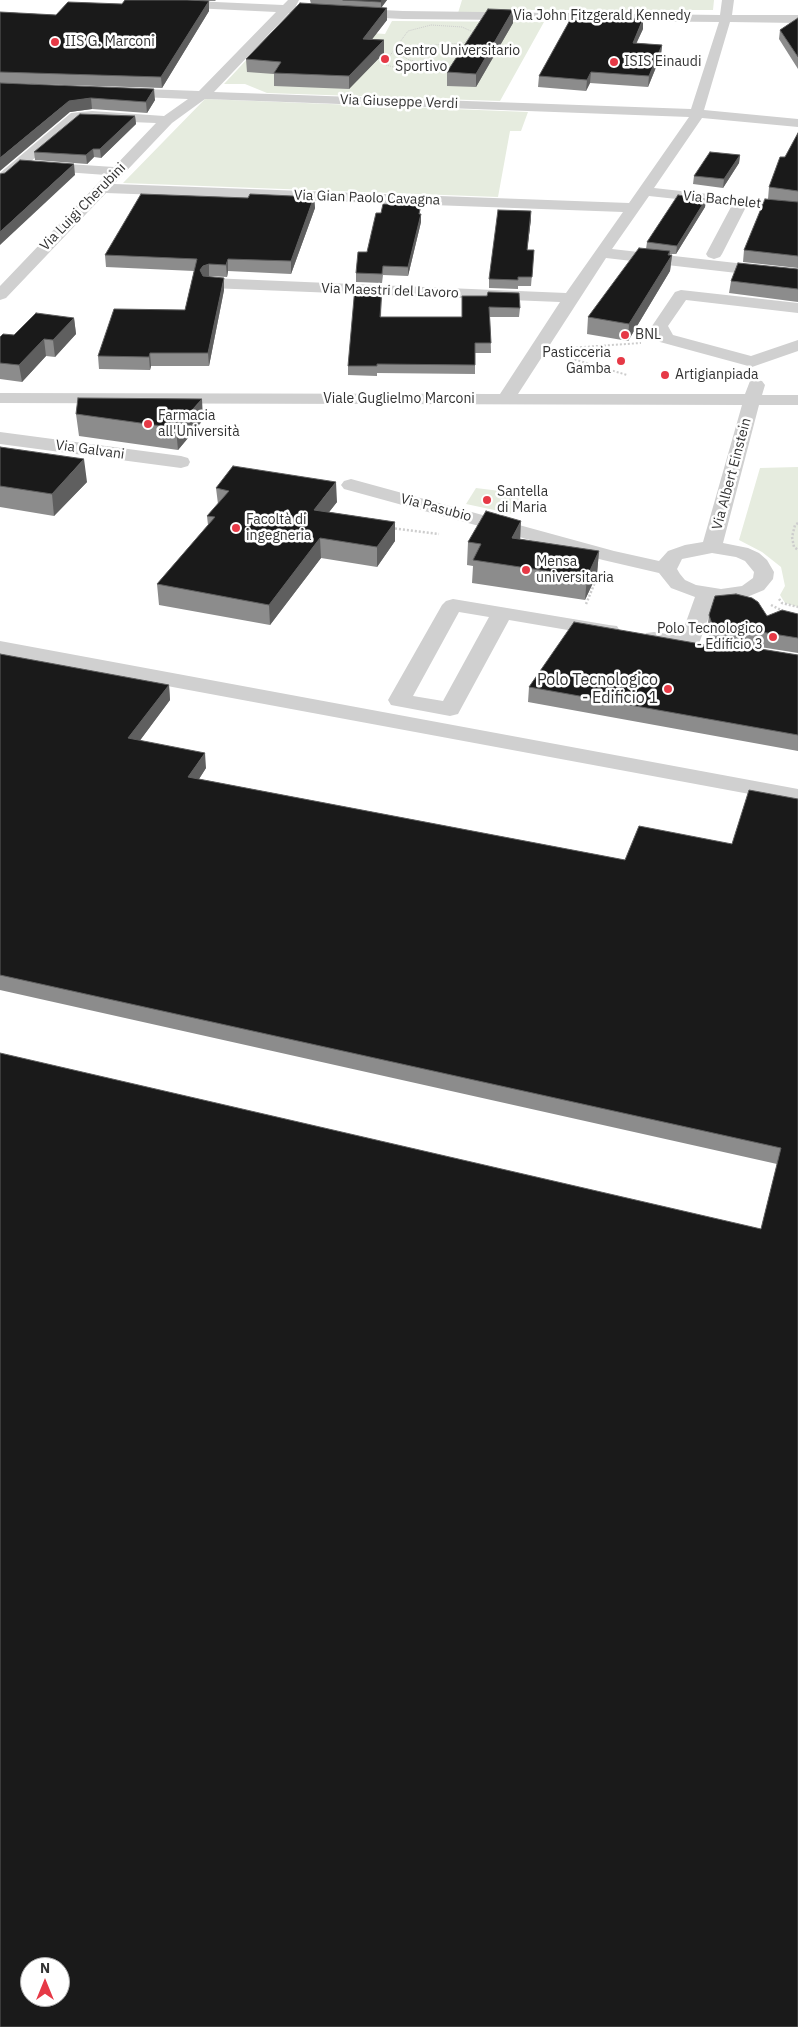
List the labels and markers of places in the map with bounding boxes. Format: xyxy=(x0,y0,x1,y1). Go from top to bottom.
place label: IIS G. Marconi xyxy=(65,34,155,50)
marker: IIS G. Marconi xyxy=(49,36,61,48)
place label: Centro Universitario Sportivo xyxy=(395,43,520,75)
marker: Centro Universitario Sportivo xyxy=(379,53,391,65)
place label: ISIS Einaudi xyxy=(624,54,701,70)
marker: ISIS Einaudi xyxy=(608,56,620,68)
place label: BNL xyxy=(635,327,661,343)
marker: BNL xyxy=(619,329,631,341)
place label: Pasticceria Gamba xyxy=(542,345,611,378)
marker: Pasticceria Gamba xyxy=(615,355,627,367)
place label: Artigianpiada xyxy=(675,367,759,383)
marker: Artigianpiada xyxy=(659,369,671,381)
place label: Farmacia all'Università xyxy=(158,408,240,441)
marker: Farmacia all'Università xyxy=(142,418,154,430)
place label: Santella di Maria xyxy=(497,484,548,516)
marker: Santella di Maria xyxy=(481,494,493,506)
place label: Facoltà di ingegneria xyxy=(246,512,312,544)
marker: Facoltà di ingegneria xyxy=(230,522,242,534)
place label: Mensa universitaria xyxy=(536,554,614,586)
marker: Mensa universitaria xyxy=(520,564,532,576)
place label: Polo Tecnologico - Edificio 3 xyxy=(657,621,763,654)
marker: Polo Tecnologico - Edificio 3 xyxy=(767,631,779,643)
place label: Polo Tecnologico - Edificio 1 xyxy=(537,670,658,708)
marker: Polo Tecnologico - Edificio 1 xyxy=(662,683,674,695)

